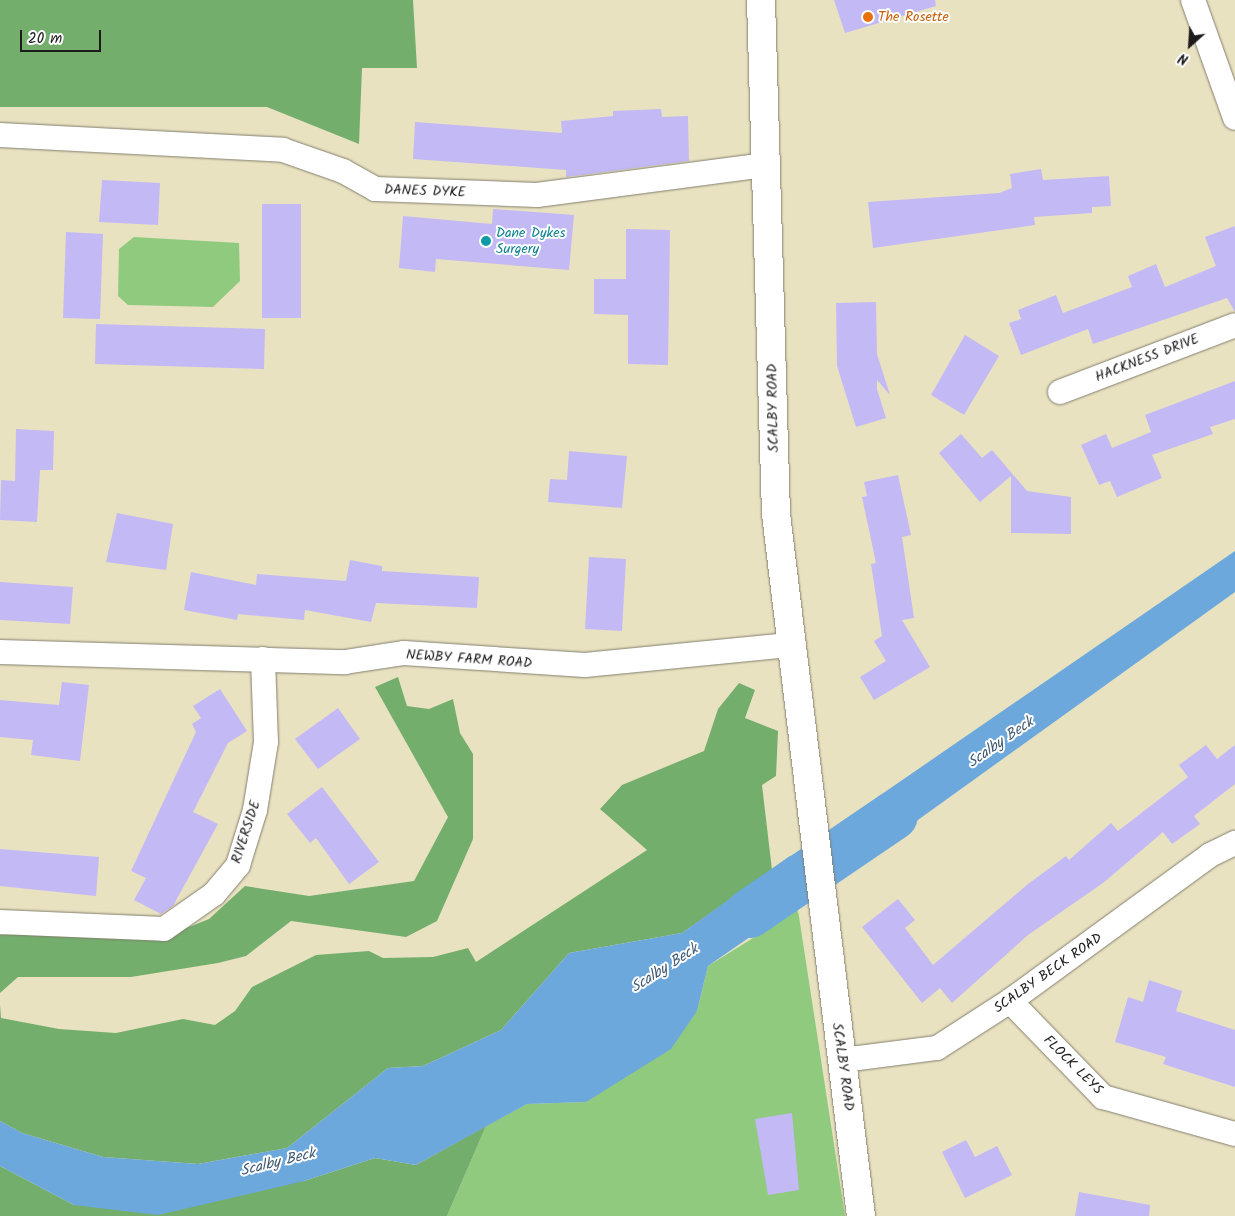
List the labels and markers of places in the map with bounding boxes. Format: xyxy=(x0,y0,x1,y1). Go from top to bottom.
place label: The Rosette xyxy=(878,9,949,25)
marker: The Rosette xyxy=(862,11,874,23)
place label: Dane Dykes Surgery xyxy=(496,225,565,258)
marker: Dane Dykes Surgery xyxy=(480,235,492,247)

